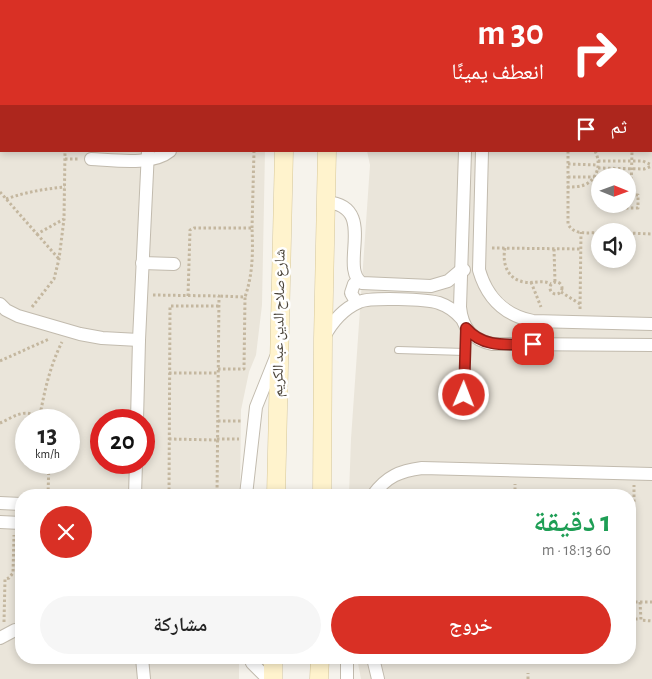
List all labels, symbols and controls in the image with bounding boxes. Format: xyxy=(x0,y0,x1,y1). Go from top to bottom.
text: 30 m xyxy=(477,16,544,51)
icon: right xyxy=(562,20,627,85)
text: انعطف يمينًا xyxy=(452,61,544,83)
icon: arrive xyxy=(572,115,600,143)
text: ثم xyxy=(610,118,627,137)
north arrow xyxy=(591,168,636,212)
map controls xyxy=(591,168,636,268)
button: sound xyxy=(591,223,636,268)
street label: شارع صلاح الدين عبد الكريم xyxy=(270,249,290,397)
pin xyxy=(512,323,554,365)
icon: arrive xyxy=(519,330,547,358)
position arrow xyxy=(437,368,489,420)
speed limit sign: 20 xyxy=(90,409,155,474)
text: 13 xyxy=(38,423,57,448)
text: km/h xyxy=(35,448,60,460)
button: close xyxy=(40,506,92,558)
text: 1 دقيقة xyxy=(533,507,611,537)
text: 60 m · 18:13 xyxy=(542,542,611,558)
button: مشاركة xyxy=(40,596,321,654)
button: خروج xyxy=(331,596,611,654)

